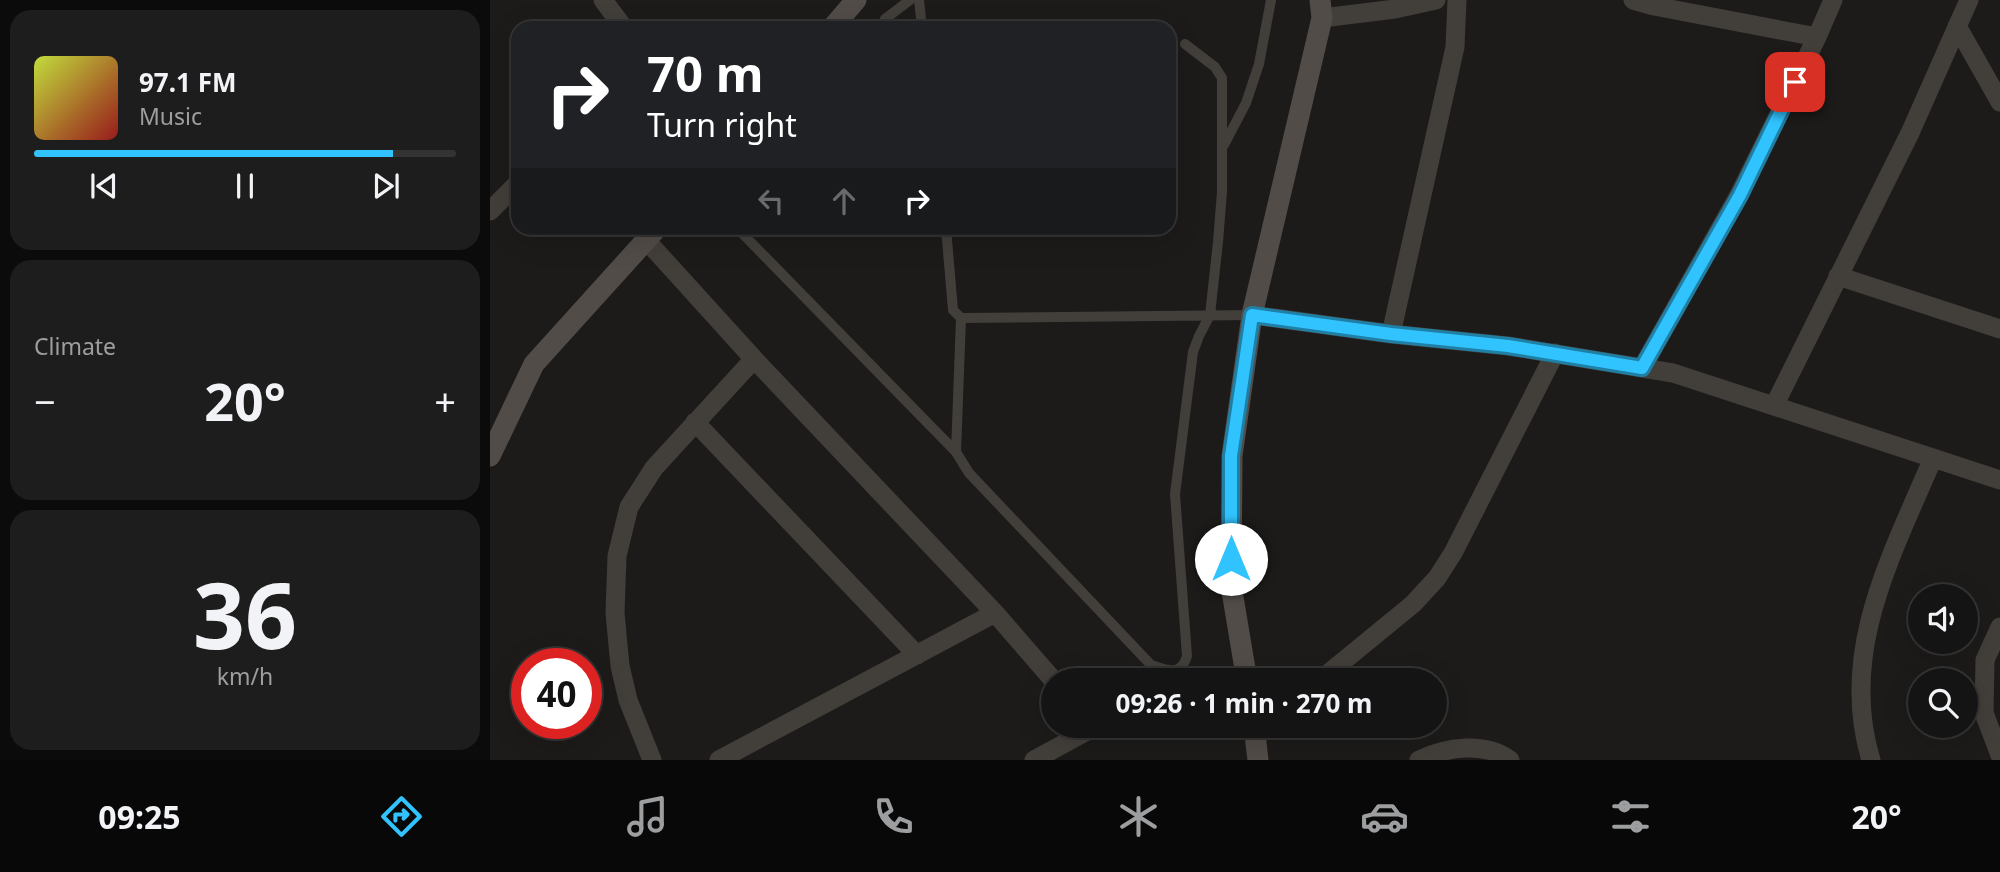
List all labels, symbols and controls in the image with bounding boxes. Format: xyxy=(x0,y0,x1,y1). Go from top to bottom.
text: 70 m xyxy=(647,40,764,106)
icon: right xyxy=(532,49,623,140)
pin xyxy=(1765,52,1825,112)
icon: arrive xyxy=(1776,63,1814,101)
text: 97.1 FM xyxy=(139,64,236,100)
text: Music xyxy=(139,100,202,132)
text: Turn right xyxy=(647,103,797,146)
icon: previous xyxy=(85,167,123,205)
icon: pause xyxy=(226,167,264,205)
icon: next xyxy=(367,167,405,205)
icon: left xyxy=(752,182,790,220)
icon: ahead xyxy=(825,182,863,220)
icon: right xyxy=(898,182,936,220)
text: Climate xyxy=(34,330,116,362)
text: 20° xyxy=(204,365,286,436)
text: − xyxy=(34,375,56,427)
text: + xyxy=(434,375,456,427)
position arrow xyxy=(1194,522,1268,596)
text: 36 xyxy=(193,552,297,676)
map controls xyxy=(1908,584,1978,738)
button: sound xyxy=(1908,584,1978,654)
speed limit sign: 40 xyxy=(511,648,602,739)
text: km/h xyxy=(217,660,273,692)
button: search xyxy=(1908,668,1978,738)
text: 09:26 · 1 min · 270 m xyxy=(1116,685,1372,721)
icon: directions xyxy=(377,792,426,841)
icon: music xyxy=(623,792,672,841)
icon: phone xyxy=(869,792,918,841)
icon: climate xyxy=(1114,792,1163,841)
icon: car xyxy=(1360,792,1409,841)
icon: filters xyxy=(1606,792,1655,841)
text: 09:25 xyxy=(98,795,181,838)
text: 20° xyxy=(1851,795,1902,838)

